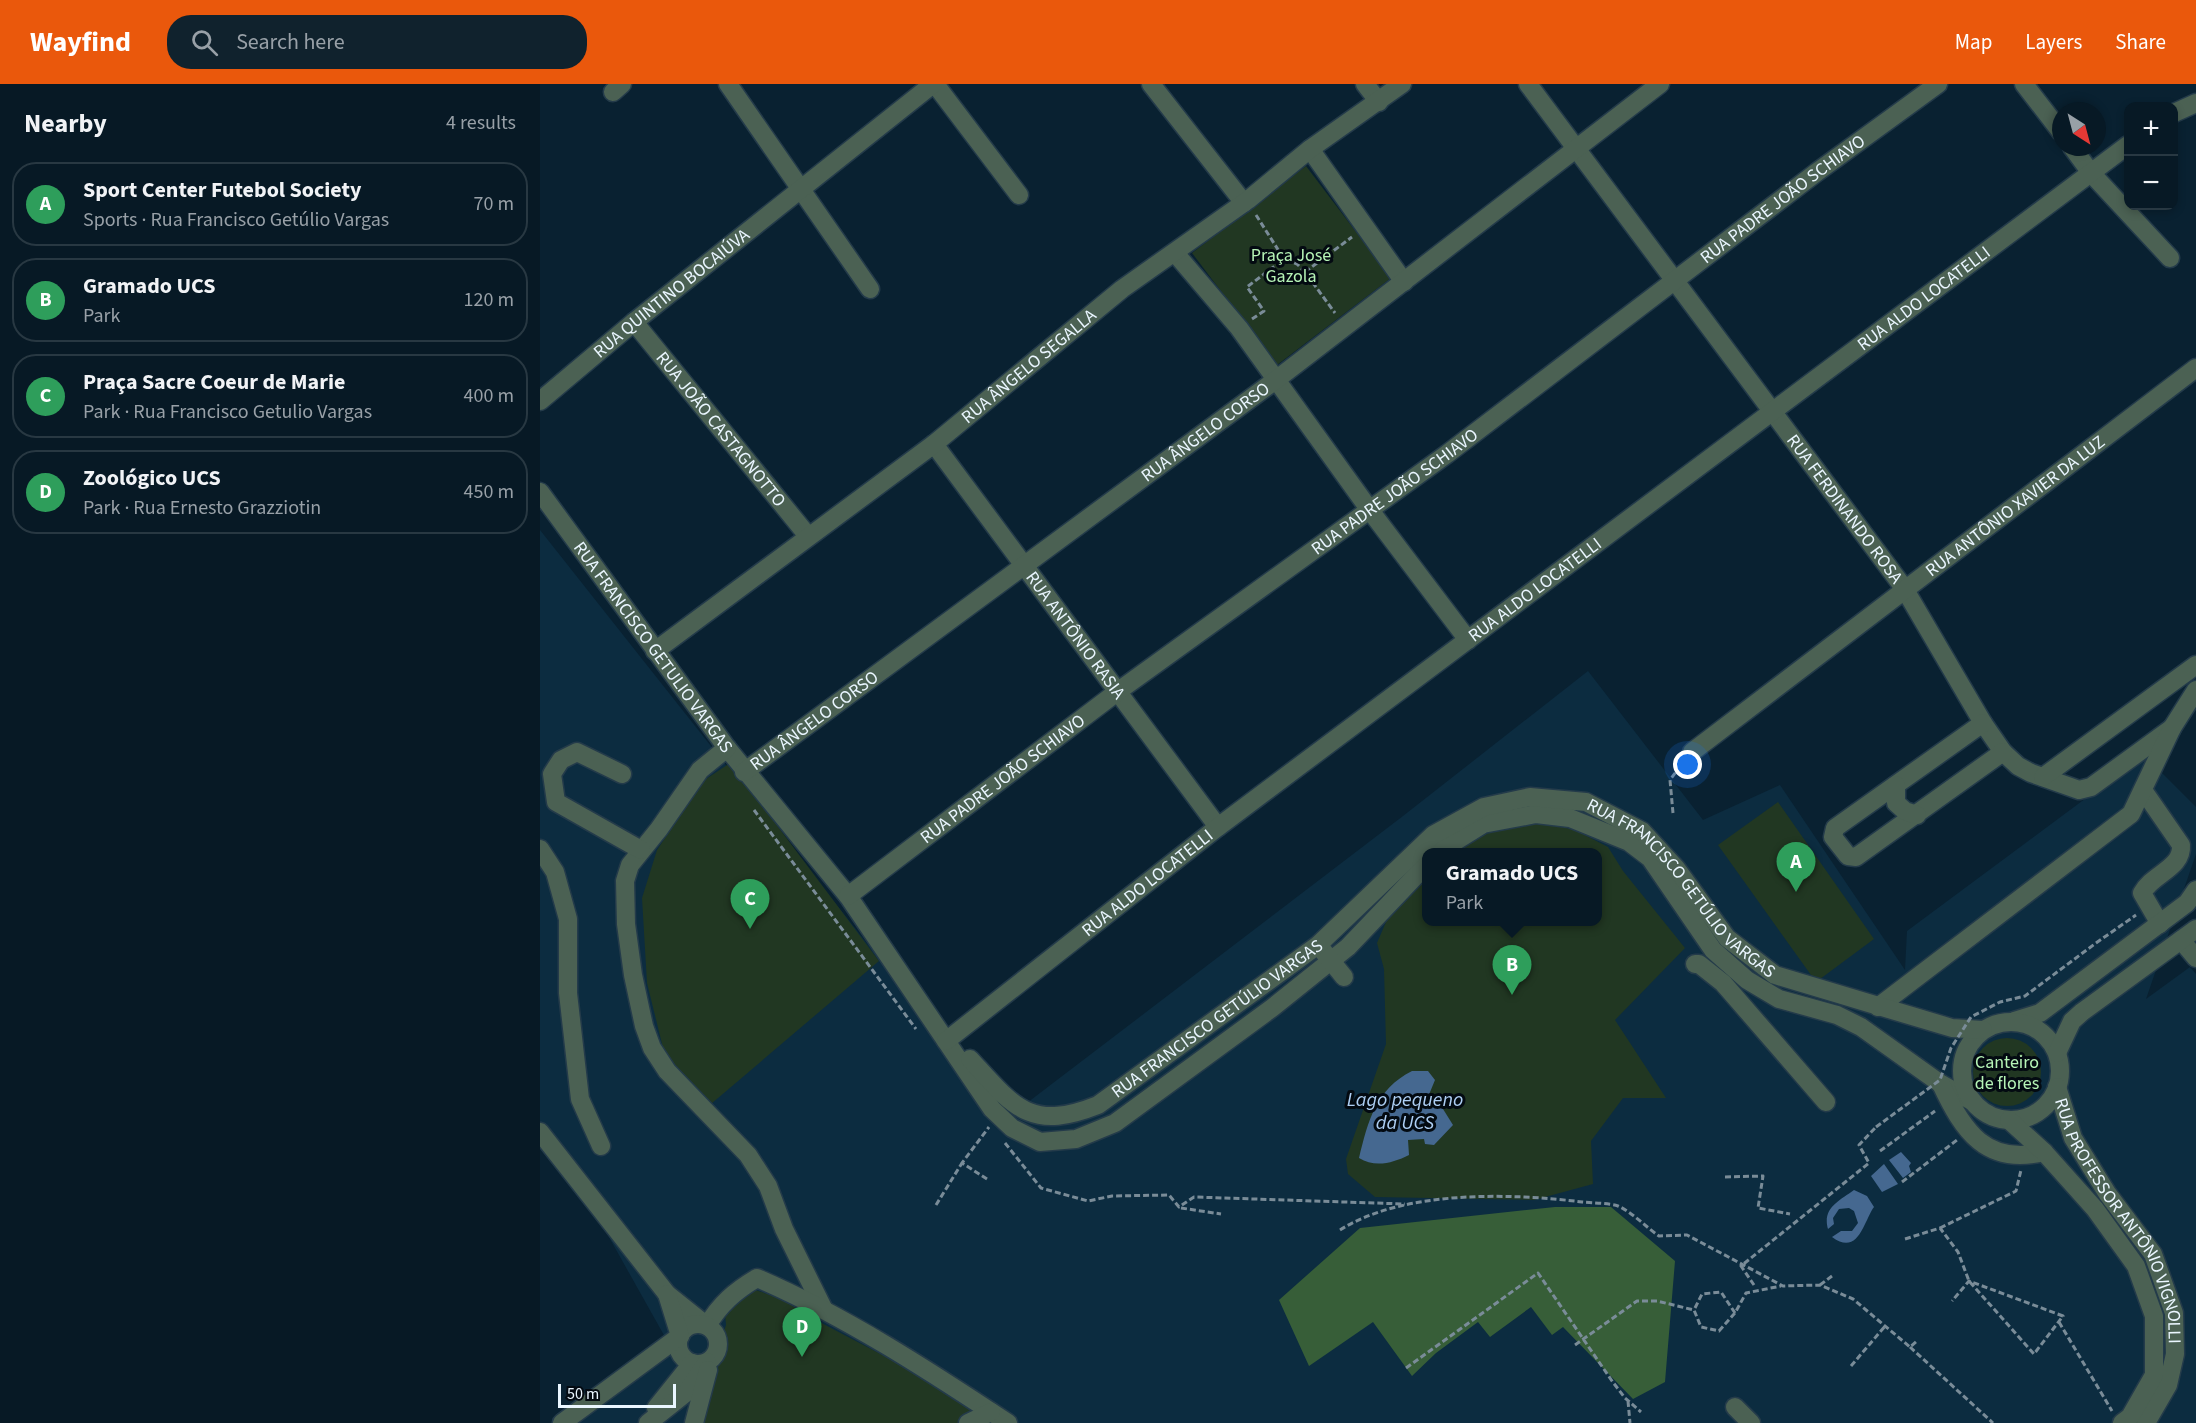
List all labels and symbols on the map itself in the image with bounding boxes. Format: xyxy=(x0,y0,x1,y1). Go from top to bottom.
north arrow xyxy=(2052,102,2106,156)
street label: RUA PADRE JOÃO SCHIAVO xyxy=(1695,128,1870,269)
street label: RUA QUINTINO BOCAIÚVA xyxy=(588,222,755,364)
street label: RUA ALDO LOCATELLI xyxy=(1852,240,1996,356)
park label: Praça José Gazola xyxy=(1251,243,1331,289)
street label: RUA ÂNGELO SEGALLA xyxy=(956,303,1102,429)
street label: RUA JOÃO CASTAGNOTTO xyxy=(650,346,792,512)
street label: RUA ÂNGELO CORSO xyxy=(1136,376,1275,488)
street label: RUA PADRE JOÃO SCHIAVO xyxy=(1306,422,1483,561)
street label: RUA FERDINANDO ROSA xyxy=(1781,429,1909,589)
street label: RUA ANTÔNIO XAVIER DA LUZ xyxy=(1920,429,2110,582)
street label: RUA ALDO LOCATELLI xyxy=(1463,531,1607,648)
street label: RUA FRANCISCO GETULIO VARGAS xyxy=(568,536,739,758)
street label: RUA ANTÔNIO RASIA xyxy=(1020,566,1132,705)
street label: RUA ÂNGELO CORSO xyxy=(745,665,884,776)
street label: RUA PADRE JOÃO SCHIAVO xyxy=(915,708,1090,849)
your location xyxy=(1673,750,1702,779)
street label: RUA FRANCISCO GETÚLIO VARGAS xyxy=(1582,792,1781,984)
street label: RUA ALDO LOCATELLI xyxy=(1076,823,1218,942)
pin: A xyxy=(1776,842,1816,892)
pin: C xyxy=(730,880,770,929)
street label: RUA FRANCISCO GETÚLIO VARGAS xyxy=(1106,933,1328,1104)
pin: B xyxy=(1492,946,1532,995)
park label: Canteiro de flores xyxy=(1975,1050,2039,1096)
water label: Lago pequeno da UCS xyxy=(1347,1086,1463,1137)
street label: RUA PROFESSOR ANTÔNIO VIGNOLLI xyxy=(2049,1095,2187,1344)
pin: D xyxy=(782,1308,822,1357)
scale bar xyxy=(558,1381,676,1408)

